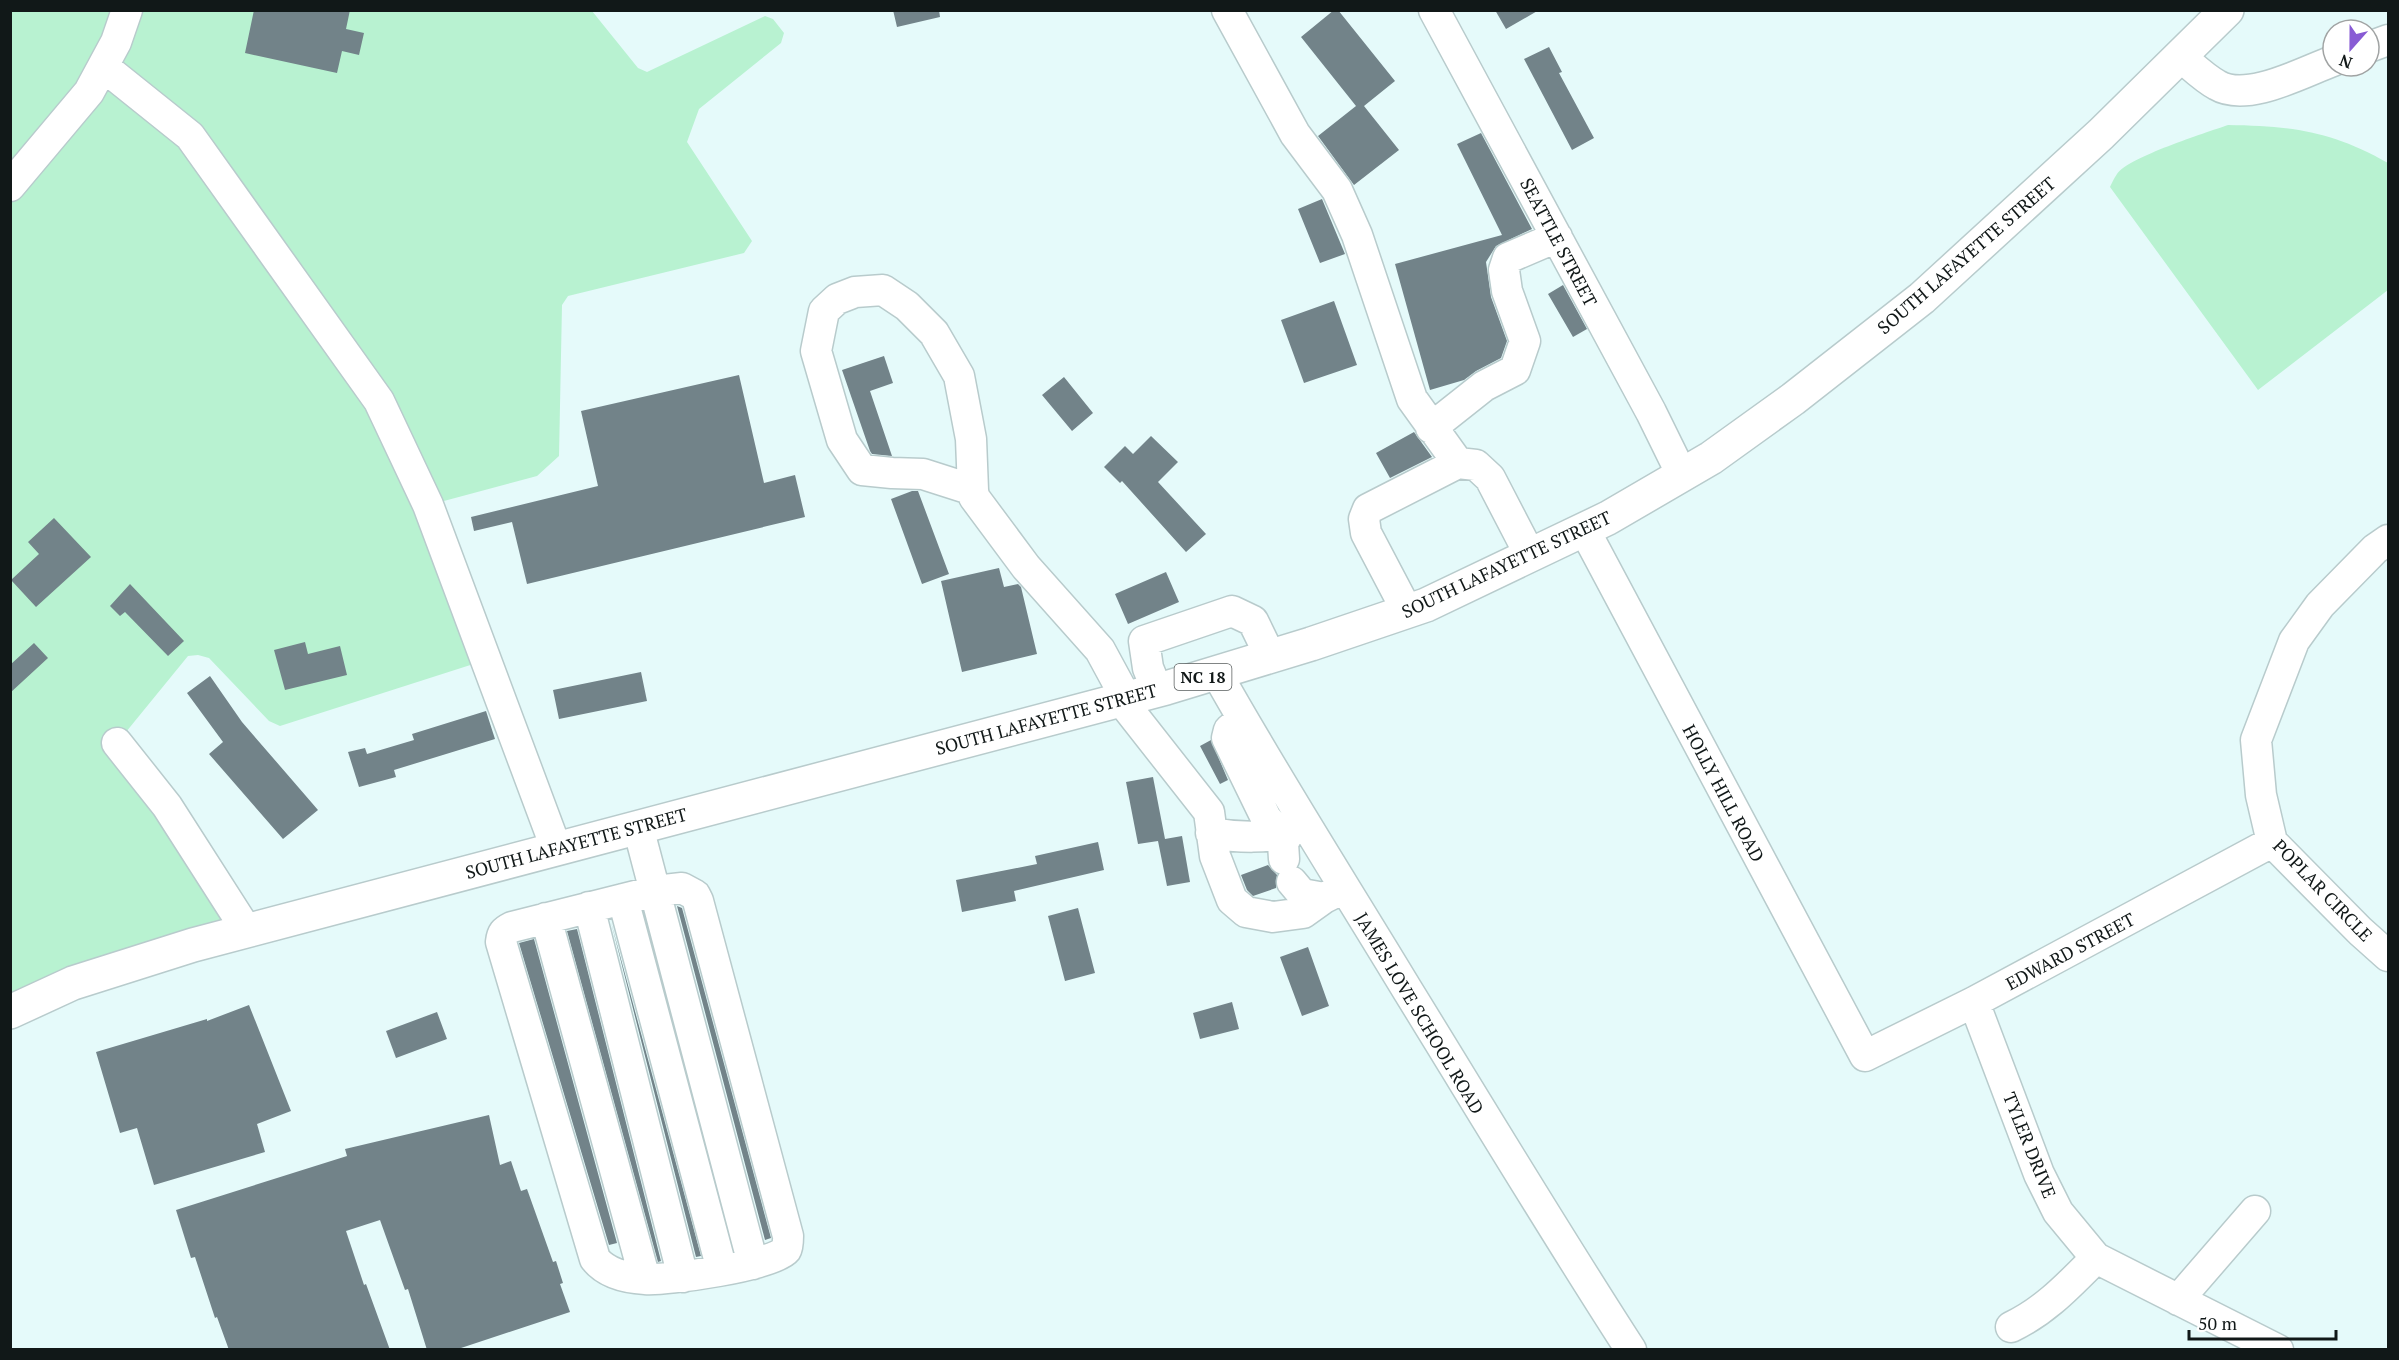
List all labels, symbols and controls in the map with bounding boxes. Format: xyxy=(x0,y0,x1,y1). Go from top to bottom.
north arrow xyxy=(2321,18,2381,78)
text: N xyxy=(2336,50,2355,74)
street label: SOUTH LAFAYETTE STREET xyxy=(1872,171,2060,339)
street label: SEATTLE STREET xyxy=(1515,174,1603,310)
street label: SOUTH LAFAYETTE STREET xyxy=(1397,505,1615,623)
road number: NC 18 xyxy=(1174,664,1232,690)
street label: SOUTH LAFAYETTE STREET xyxy=(933,678,1159,760)
street label: HOLLY HILL ROAD xyxy=(1678,720,1770,866)
street label: SOUTH LAFAYETTE STREET xyxy=(463,802,689,884)
street label: POPLAR CIRCLE xyxy=(2268,834,2378,946)
street label: EDWARD STREET xyxy=(2001,907,2139,995)
street label: JAMES LOVE SCHOOL ROAD xyxy=(1350,908,1490,1118)
street label: TYLER DRIVE xyxy=(1998,1088,2062,1202)
scale bar xyxy=(2189,1303,2336,1341)
text: 50 m xyxy=(2198,1311,2238,1335)

